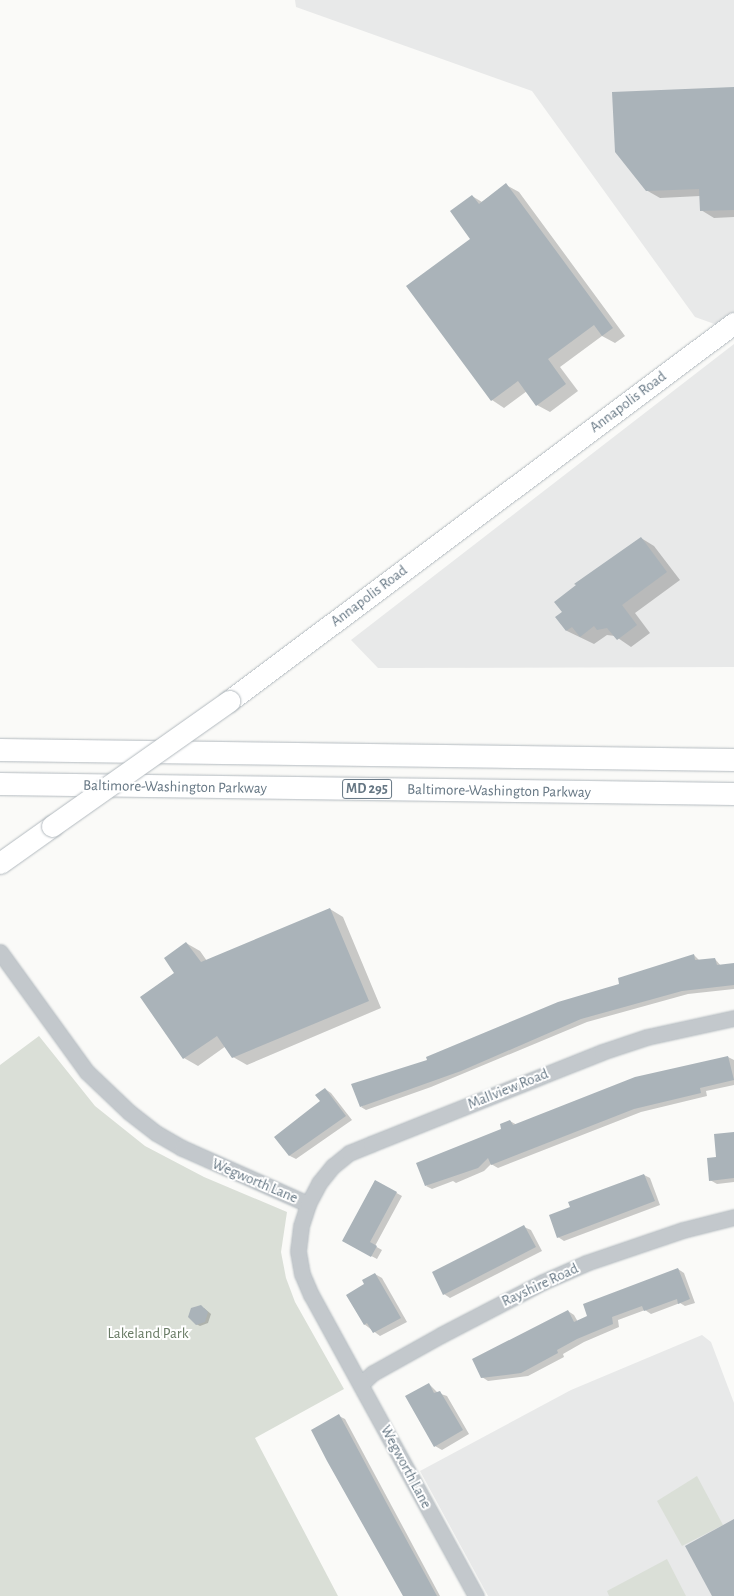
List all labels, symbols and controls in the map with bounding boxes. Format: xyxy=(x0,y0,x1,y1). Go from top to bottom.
street label: Annapolis Road xyxy=(586,367,670,437)
street label: Annapolis Road xyxy=(327,561,411,631)
street label: Baltimore-Washington Parkway xyxy=(83,776,267,798)
road number: MD 295 xyxy=(342,777,392,801)
street label: Baltimore-Washington Parkway xyxy=(407,780,591,802)
street label: Mallview Road xyxy=(465,1065,551,1113)
street label: Wegworth Lane xyxy=(209,1155,301,1207)
street label: Rayshire Road xyxy=(499,1259,581,1311)
park label: Lakeland Park xyxy=(107,1325,189,1343)
street label: Wegworth Lane xyxy=(377,1422,435,1512)

